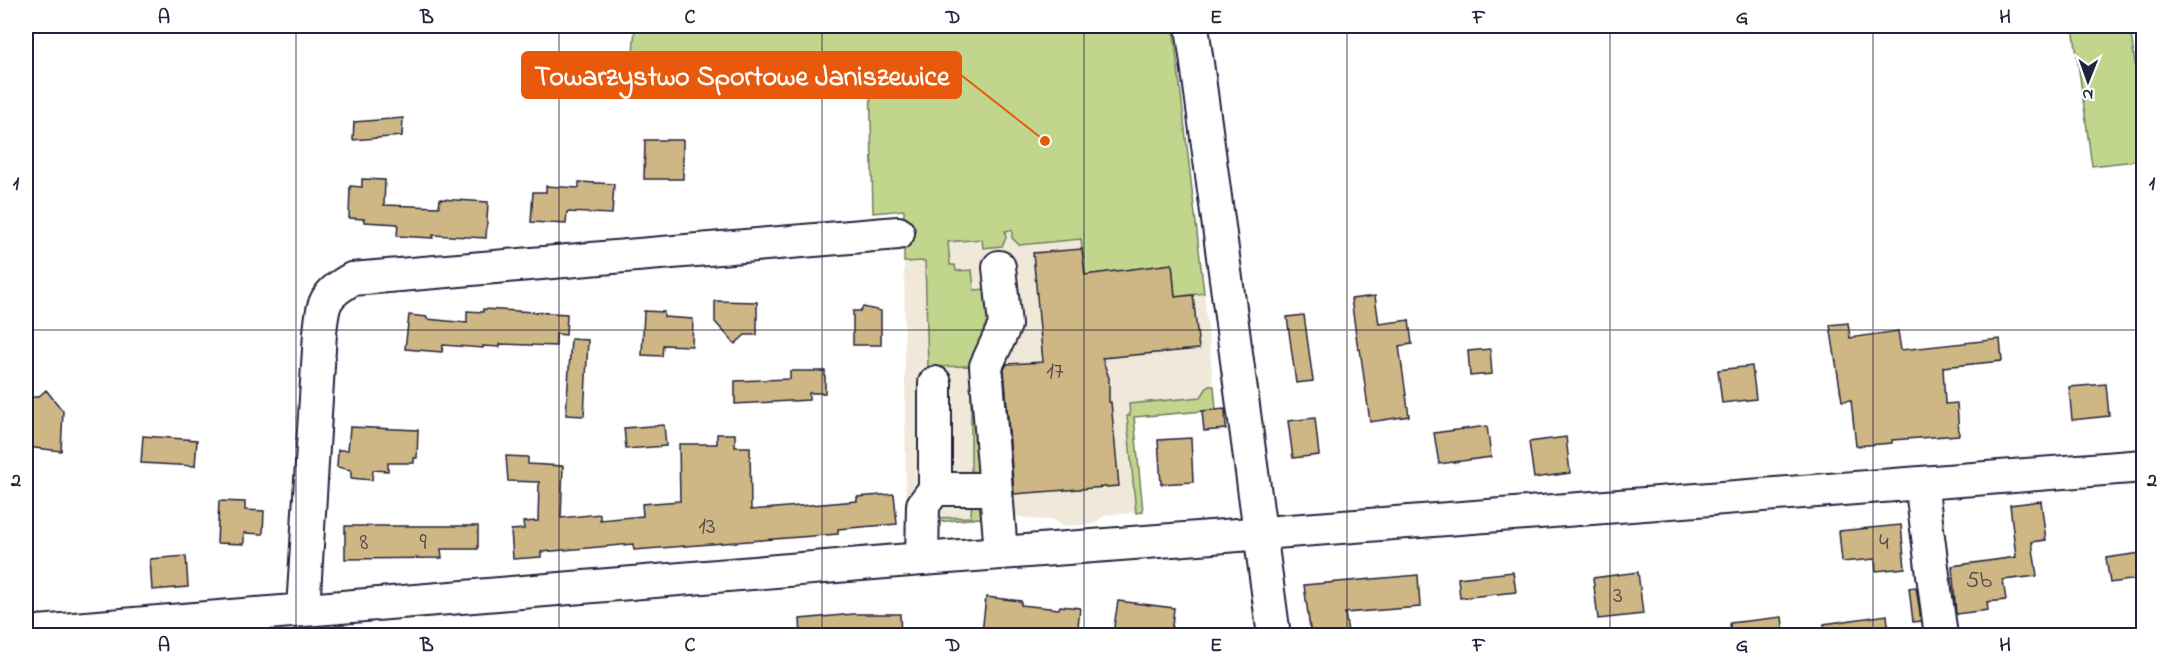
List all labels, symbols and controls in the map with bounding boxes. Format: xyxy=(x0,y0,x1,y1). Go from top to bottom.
text: A xyxy=(158,4,170,33)
text: B xyxy=(419,4,434,33)
text: C xyxy=(685,4,696,33)
text: D xyxy=(945,4,960,33)
text: E xyxy=(1210,4,1222,33)
text: F xyxy=(1472,4,1486,33)
text: G xyxy=(1736,4,1749,33)
text: H xyxy=(1999,4,2011,33)
north arrow xyxy=(2058,51,2118,111)
callout: Towarzystwo Sportowe Janiszewice xyxy=(522,52,961,98)
text: Towarzystwo Sportowe Janiszewice xyxy=(534,58,951,99)
text: N xyxy=(2082,82,2093,106)
text: 1 xyxy=(13,170,20,199)
text: 1 xyxy=(2149,170,2156,199)
house number: 17 xyxy=(1046,355,1064,390)
text: 2 xyxy=(10,467,21,496)
text: 2 xyxy=(2146,467,2157,496)
house number: 13 xyxy=(698,510,716,545)
house number: 8 xyxy=(360,526,369,561)
house number: 9 xyxy=(419,526,427,561)
house number: 4 xyxy=(1879,526,1889,561)
house number: 5b xyxy=(1966,564,1993,599)
house number: 3 xyxy=(1613,579,1623,614)
text: A xyxy=(158,632,170,661)
text: B xyxy=(419,632,434,661)
text: C xyxy=(685,632,696,661)
text: D xyxy=(945,632,960,661)
text: E xyxy=(1210,632,1222,661)
text: F xyxy=(1472,632,1486,661)
text: G xyxy=(1736,632,1749,661)
text: H xyxy=(1999,632,2011,661)

